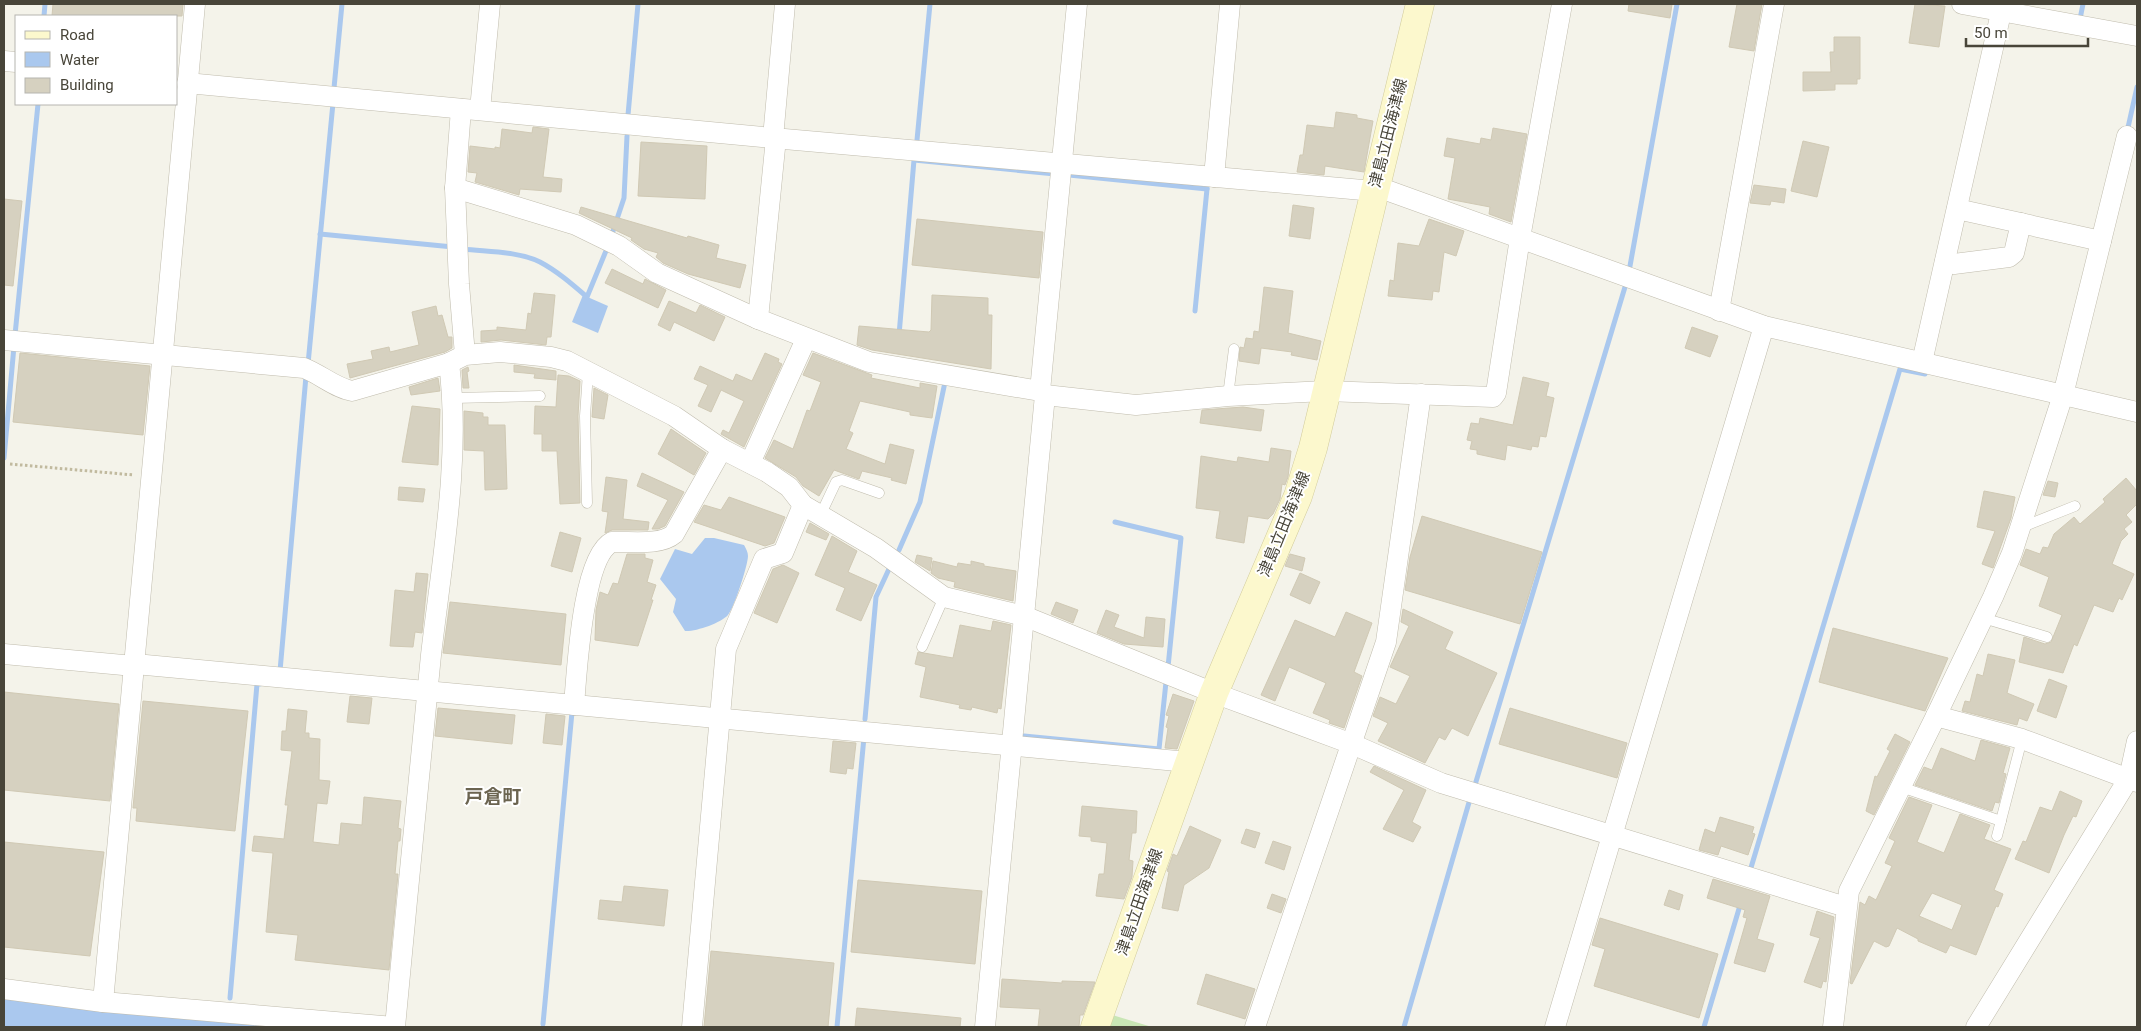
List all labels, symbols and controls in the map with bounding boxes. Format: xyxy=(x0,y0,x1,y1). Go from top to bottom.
legend xyxy=(15,15,178,105)
scale bar xyxy=(1966,15,2088,47)
text: 50 m xyxy=(1974,24,2008,42)
text: Road xyxy=(60,26,94,44)
text: Water xyxy=(60,51,99,69)
text: Building xyxy=(60,76,114,94)
street label: 津島立田海津線 xyxy=(1365,76,1411,190)
street label: 津島立田海津線 xyxy=(1254,469,1314,579)
district label: 戸倉町 xyxy=(464,785,522,808)
street label: 津島立田海津線 xyxy=(1112,846,1166,958)

